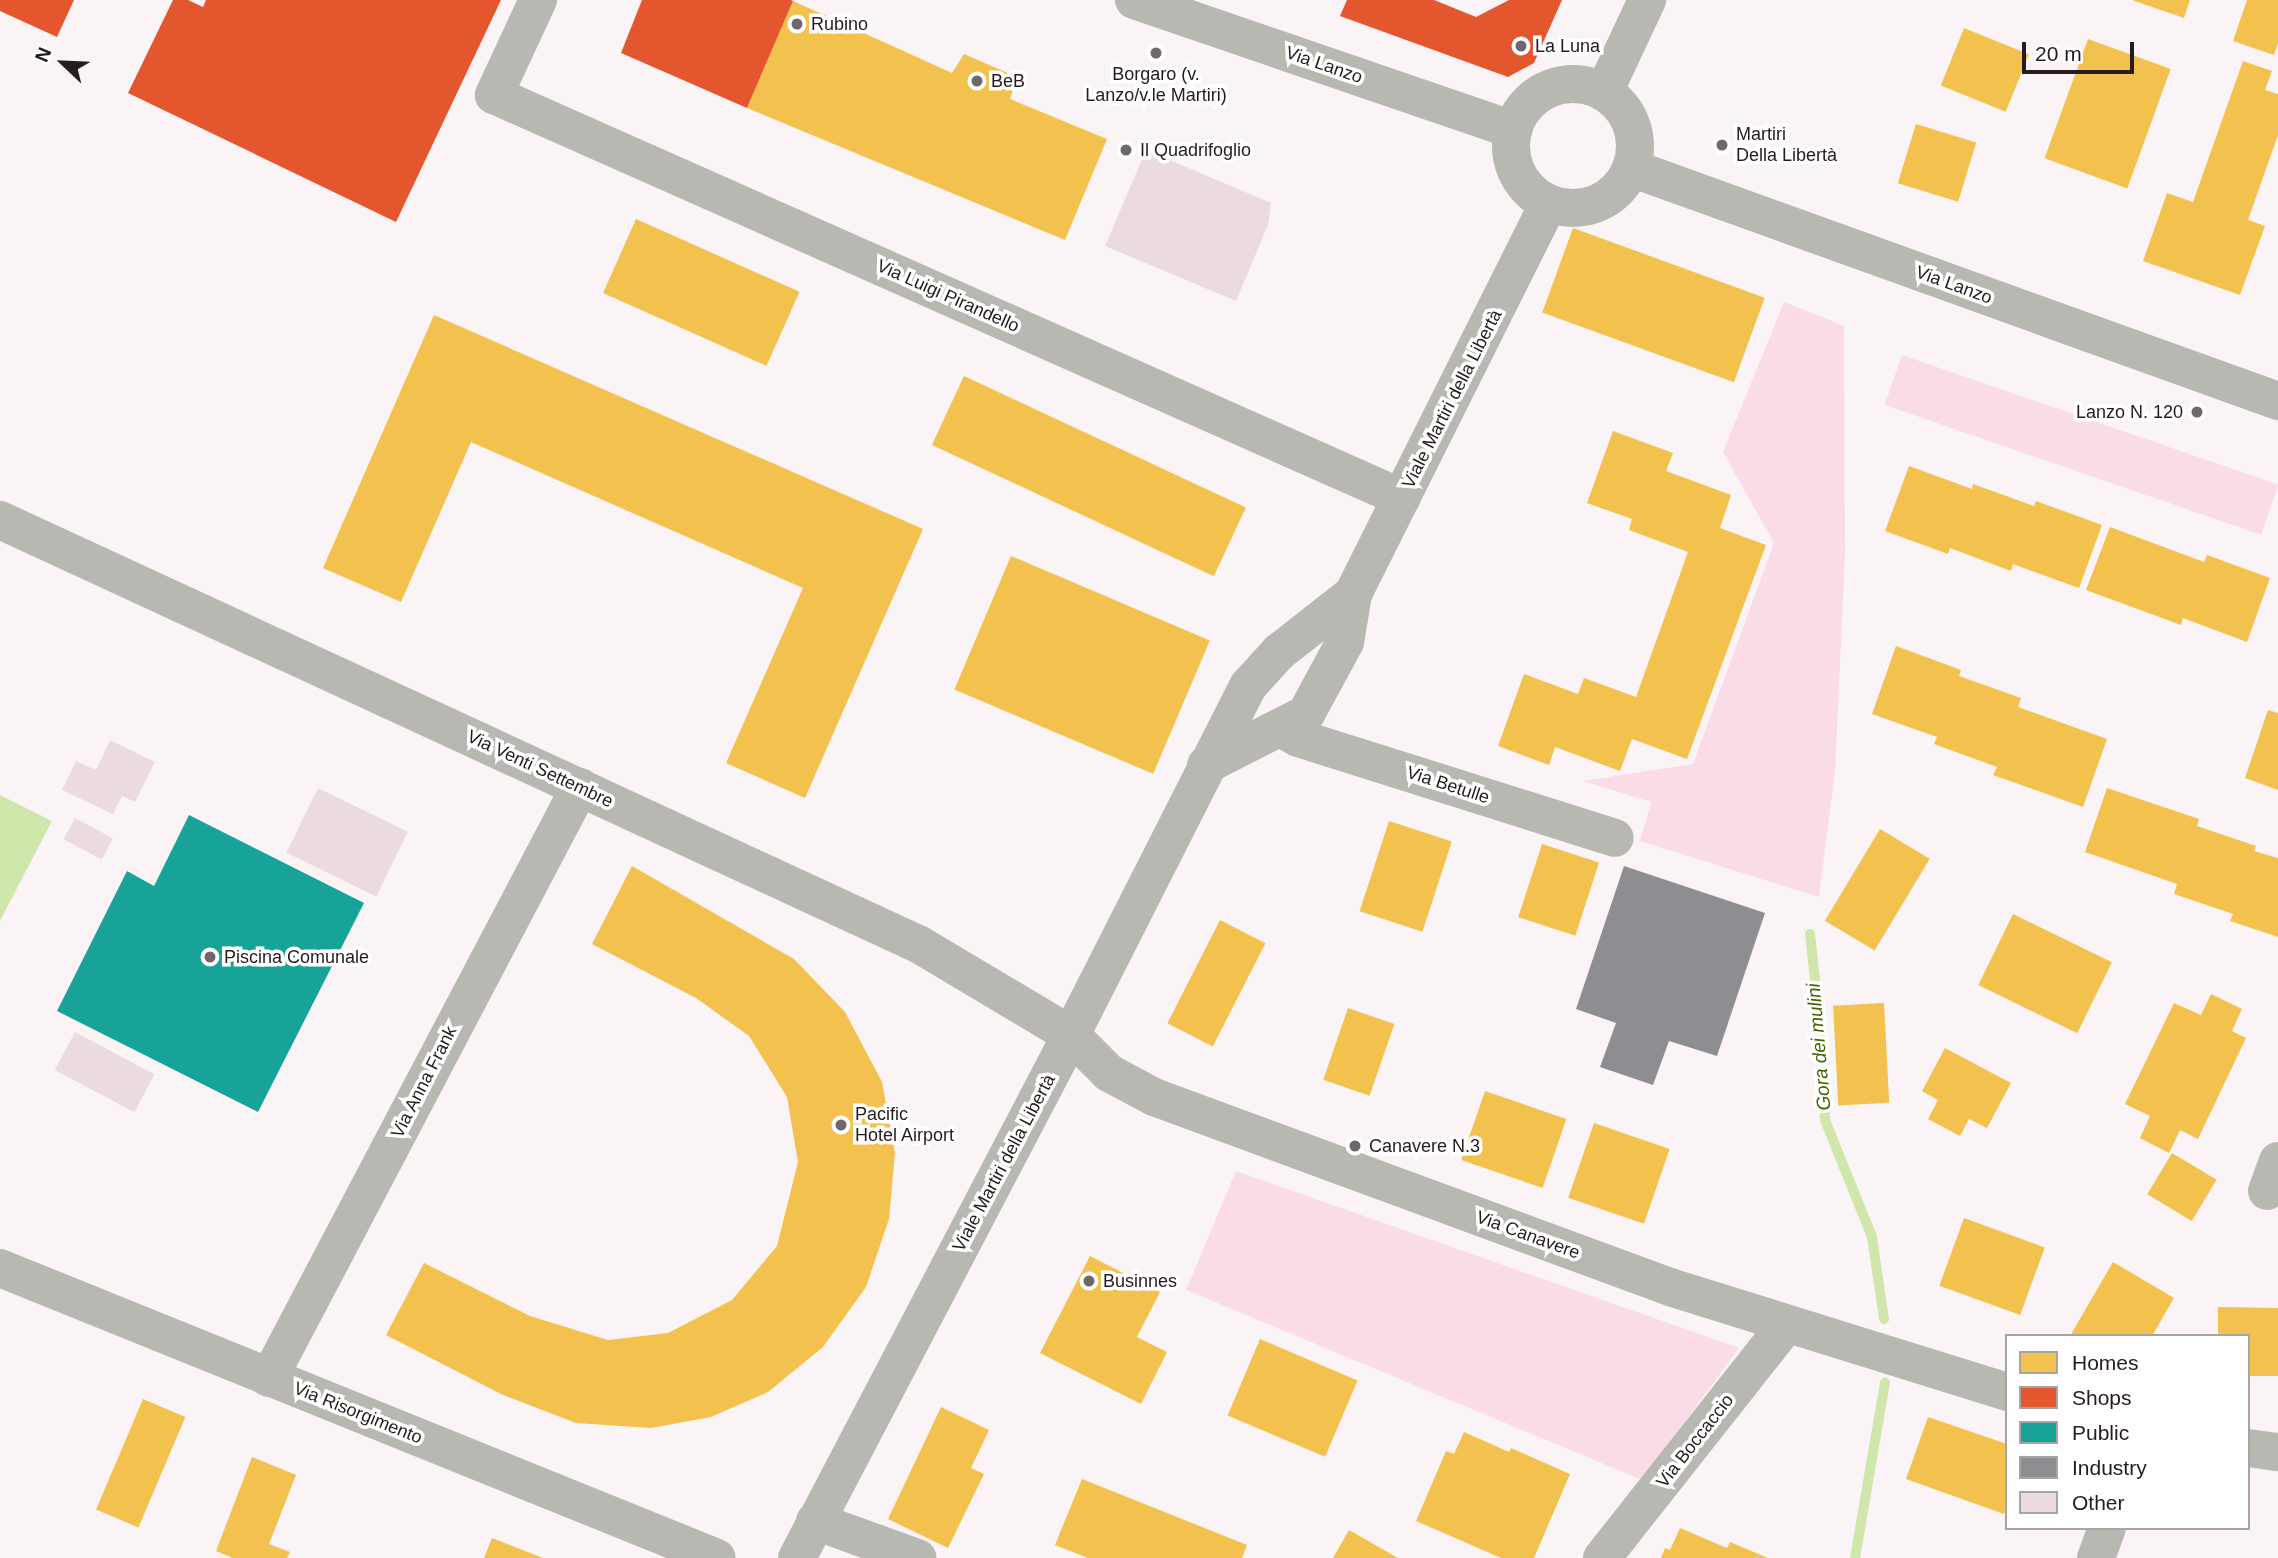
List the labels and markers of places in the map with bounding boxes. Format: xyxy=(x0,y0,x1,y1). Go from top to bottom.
place label: Rubino xyxy=(811,13,868,35)
marker: Rubino xyxy=(789,16,805,32)
place label: La Luna xyxy=(1535,35,1600,57)
marker: La Luna xyxy=(1513,38,1529,54)
marker: Borgaro (v. Lanzo/v.le Martiri) xyxy=(1148,45,1164,61)
place label: Borgaro (v. Lanzo/v.le Martiri) xyxy=(1085,64,1227,106)
place label: BeB xyxy=(991,70,1025,92)
marker: BeB xyxy=(969,73,985,89)
place label: Martiri Della Libertà xyxy=(1736,124,1837,166)
marker: Martiri Della Libertà xyxy=(1714,137,1730,153)
place label: Il Quadrifoglio xyxy=(1140,139,1251,161)
marker: Il Quadrifoglio xyxy=(1118,142,1134,158)
place label: Lanzo N. 120 xyxy=(2076,401,2183,423)
marker: Lanzo N. 120 xyxy=(2189,404,2205,420)
place label: Piscina Comunale xyxy=(224,946,369,968)
marker: Piscina Comunale xyxy=(202,949,218,965)
place label: Pacific Hotel Airport xyxy=(855,1104,955,1146)
marker: Pacific Hotel Airport xyxy=(833,1117,849,1133)
place label: Canavere N.3 xyxy=(1369,1135,1480,1157)
marker: Canavere N.3 xyxy=(1347,1138,1363,1154)
place label: Businnes xyxy=(1103,1270,1177,1292)
marker: Businnes xyxy=(1081,1273,1097,1289)

